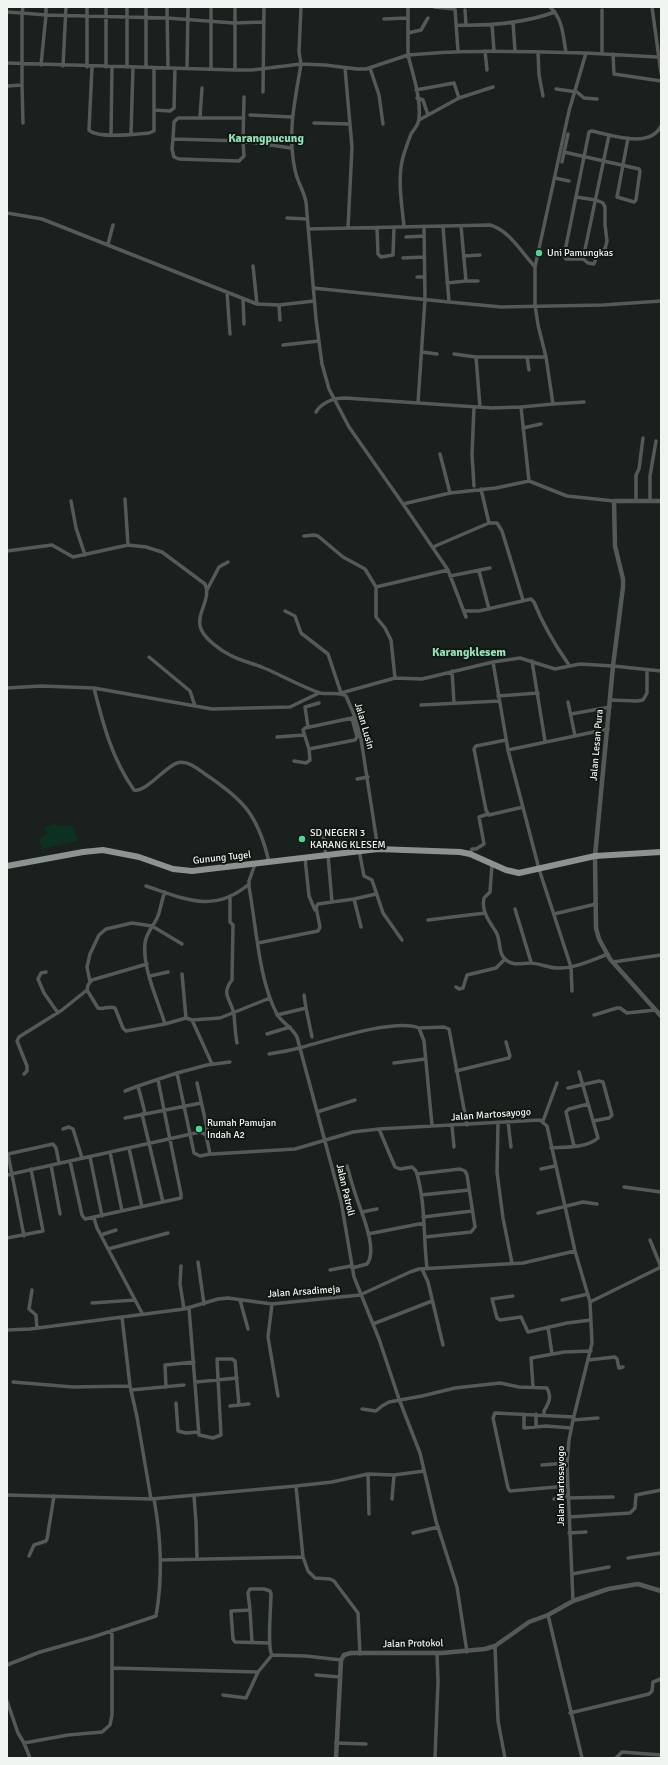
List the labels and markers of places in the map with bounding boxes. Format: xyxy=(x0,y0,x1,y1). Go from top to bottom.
place label: Uni Pamungkas xyxy=(547,247,613,259)
marker: Uni Pamungkas xyxy=(534,248,544,258)
place label: SD NEGERI 3 KARANG KLESEM xyxy=(310,827,386,850)
marker: SD NEGERI 3 KARANG KLESEM xyxy=(297,834,307,844)
place label: Rumah Pamujan Indah A2 xyxy=(207,1117,276,1140)
marker: Rumah Pamujan Indah A2 xyxy=(194,1124,204,1134)

